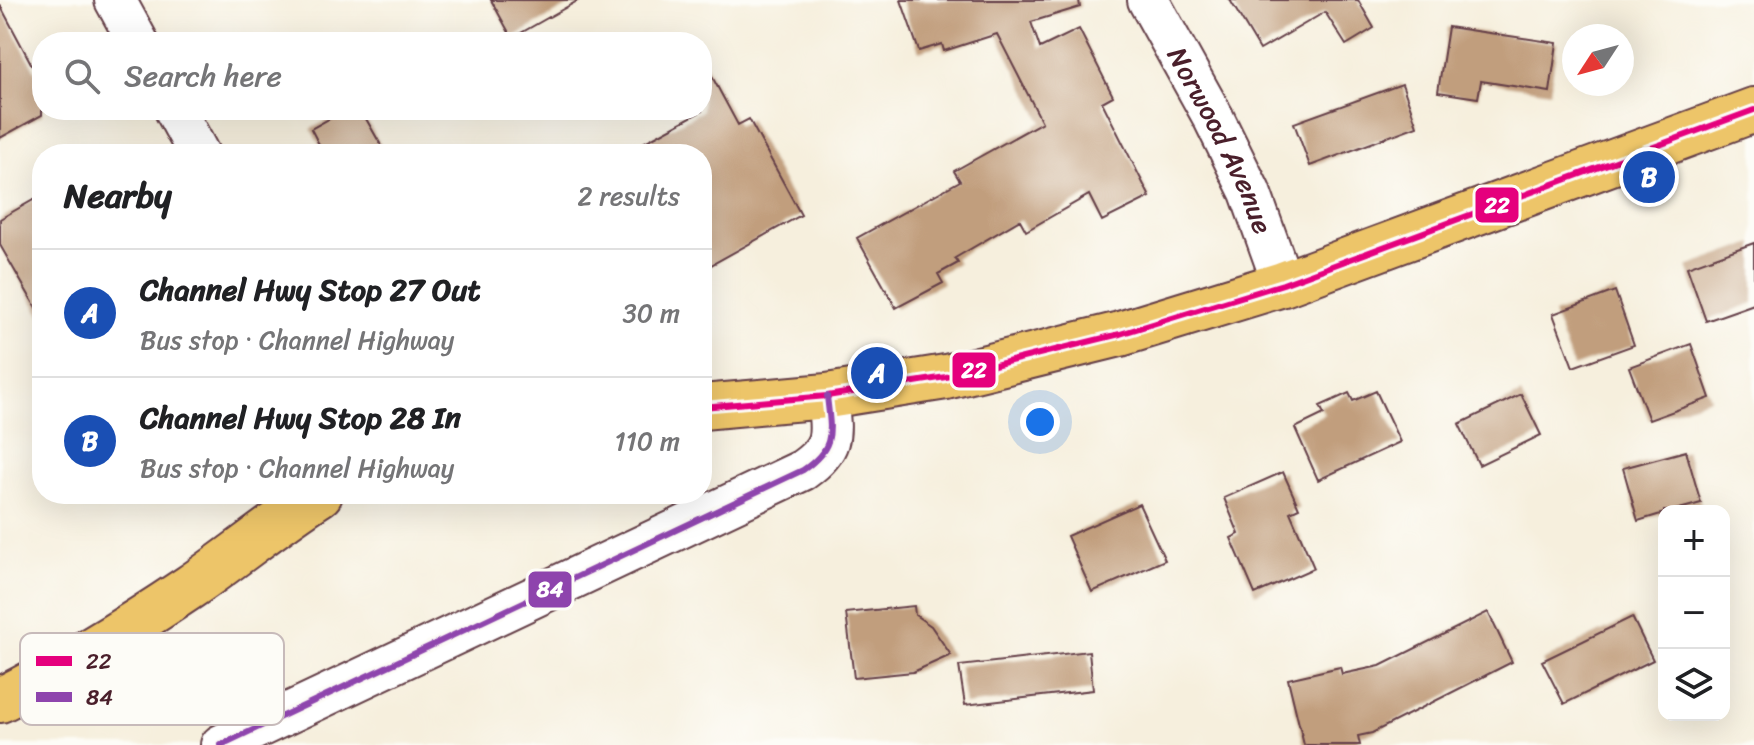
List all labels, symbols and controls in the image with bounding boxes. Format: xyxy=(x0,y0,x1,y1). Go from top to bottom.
north arrow xyxy=(1562,24,1634,96)
search box xyxy=(32,32,712,120)
street label: Norwood Avenue xyxy=(1154,37,1287,240)
text: Search here xyxy=(124,49,282,103)
icon: search xyxy=(60,54,104,98)
pin: B xyxy=(1623,147,1675,207)
text: Nearby xyxy=(64,166,172,226)
text: 2 results xyxy=(578,173,680,219)
line badge: 22 xyxy=(1474,186,1520,224)
text: 22 xyxy=(1483,186,1510,225)
text: Channel Hwy Stop 27 Out xyxy=(140,263,481,317)
text: A xyxy=(81,290,99,336)
text: 30 m xyxy=(623,290,680,336)
text: Bus stop · Channel Highway xyxy=(140,317,454,363)
pin: A xyxy=(851,343,903,403)
line badge: 22 xyxy=(951,351,997,389)
text: 22 xyxy=(960,351,987,390)
text: Channel Hwy Stop 28 In xyxy=(140,391,461,445)
your location xyxy=(1020,402,1060,442)
text: B xyxy=(82,418,98,464)
text: 110 m xyxy=(615,418,680,464)
text: Bus stop · Channel Highway xyxy=(140,445,454,491)
map controls xyxy=(1658,505,1730,721)
button: + xyxy=(1658,505,1730,577)
line badge: 84 xyxy=(527,570,573,609)
text: 84 xyxy=(535,570,564,609)
button: − xyxy=(1658,577,1730,649)
legend xyxy=(20,633,284,725)
text: 22 xyxy=(86,642,112,681)
button: layers xyxy=(1658,649,1730,721)
text: 84 xyxy=(86,678,113,717)

